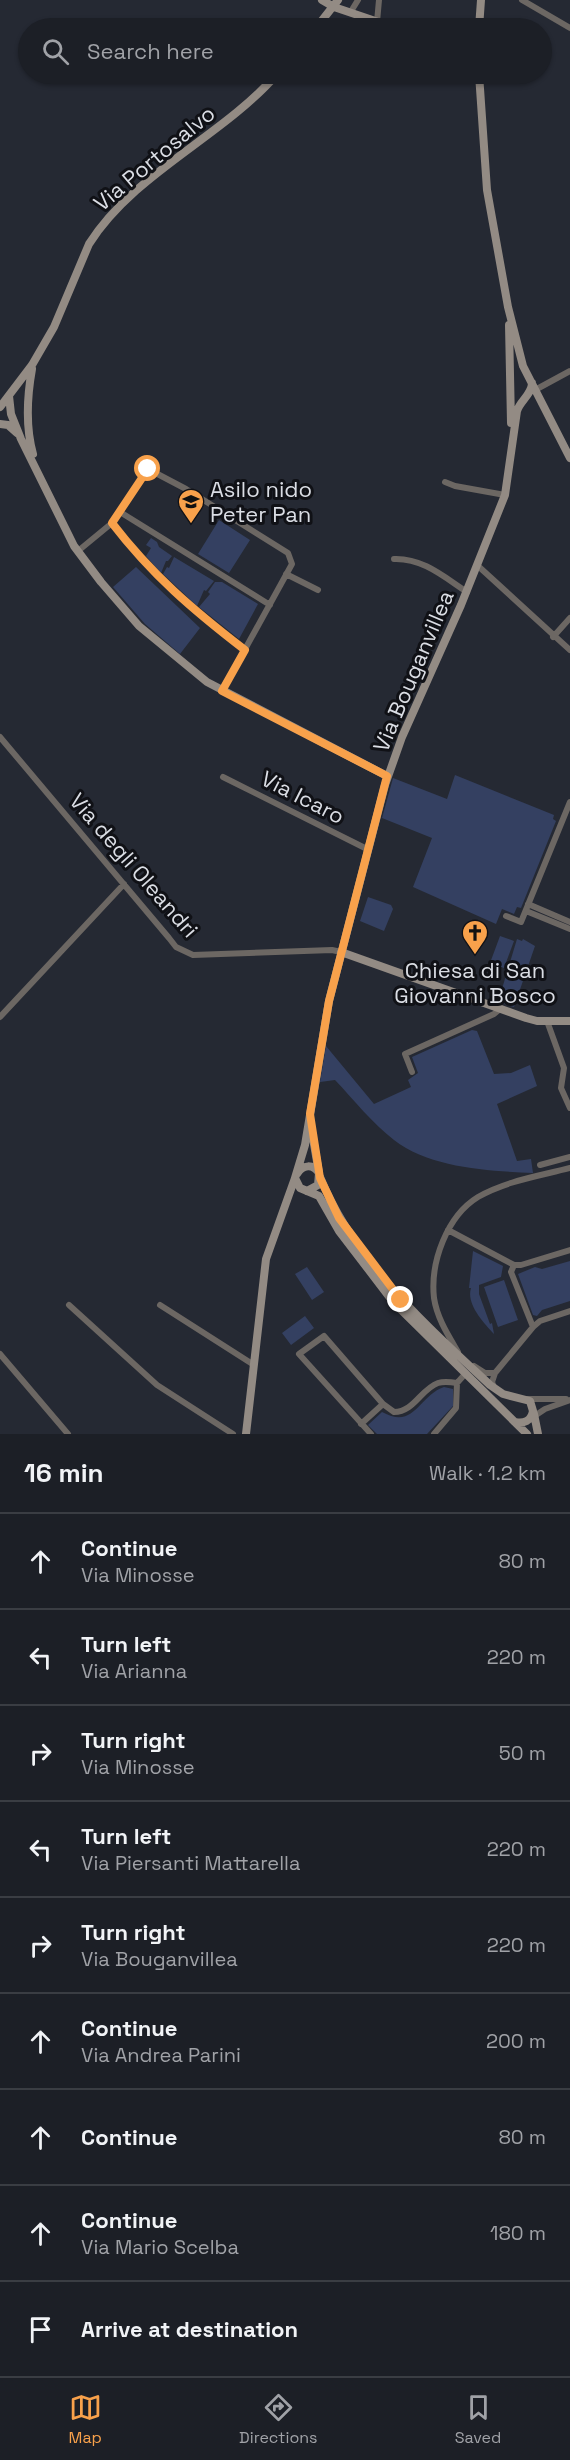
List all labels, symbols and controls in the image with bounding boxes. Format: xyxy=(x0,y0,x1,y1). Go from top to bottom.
search box xyxy=(18,18,552,84)
icon: search xyxy=(39,35,72,68)
text: Search here xyxy=(87,37,214,65)
street label: Via Portosalvo xyxy=(88,99,220,217)
route start xyxy=(134,455,160,481)
place label: Asilo nido Peter Pan xyxy=(210,475,312,528)
school or university icon: Asilo nido Peter Pan xyxy=(176,487,206,525)
street label: Via Bouganvillea xyxy=(366,586,460,756)
street label: Via Icaro xyxy=(257,764,349,830)
street label: Via degli Oleandri xyxy=(64,787,204,943)
church icon: Chiesa di San Giovanni Bosco xyxy=(460,918,490,956)
place label: Chiesa di San Giovanni Bosco xyxy=(394,956,556,1009)
route end xyxy=(387,1286,413,1312)
text: 16 min xyxy=(24,1456,104,1490)
text: Walk · 1.2 km xyxy=(429,1460,546,1486)
text: Continue xyxy=(81,1534,177,1562)
icon: ahead xyxy=(24,1545,57,1578)
text: 80 m xyxy=(498,1548,546,1574)
text: Via Minosse xyxy=(81,1562,195,1588)
text: Turn left xyxy=(81,1630,171,1658)
icon: left xyxy=(24,1641,57,1674)
text: 220 m xyxy=(487,1644,546,1670)
text: Via Arianna xyxy=(81,1658,187,1684)
text: Turn right xyxy=(81,1726,186,1754)
icon: right xyxy=(24,1737,57,1770)
text: 50 m xyxy=(499,1740,546,1766)
text: Via Minosse xyxy=(81,1754,195,1780)
text: Turn left xyxy=(81,1822,171,1850)
icon: left xyxy=(24,1833,57,1866)
text: 220 m xyxy=(487,1836,546,1862)
text: Via Piersanti Mattarella xyxy=(81,1850,300,1876)
text: Turn right xyxy=(81,1918,186,1946)
icon: right xyxy=(24,1929,57,1962)
text: 220 m xyxy=(487,1932,546,1958)
text: Via Bouganvillea xyxy=(81,1946,238,1972)
text: Continue xyxy=(81,2014,177,2042)
icon: ahead xyxy=(24,2025,57,2058)
text: 200 m xyxy=(486,2028,546,2054)
text: Via Andrea Parini xyxy=(81,2042,241,2068)
icon: ahead xyxy=(24,2121,57,2154)
text: Continue xyxy=(81,2123,177,2151)
text: 80 m xyxy=(498,2124,546,2150)
text: Continue xyxy=(81,2206,177,2234)
icon: ahead xyxy=(24,2217,57,2250)
text: 180 m xyxy=(490,2220,546,2246)
text: Via Mario Scelba xyxy=(81,2234,239,2260)
icon: arrive xyxy=(24,2313,57,2346)
text: Arrive at destination xyxy=(81,2315,298,2343)
tab: Map xyxy=(69,2391,102,2448)
tab: Directions xyxy=(239,2391,318,2448)
tab: Saved xyxy=(455,2391,501,2448)

